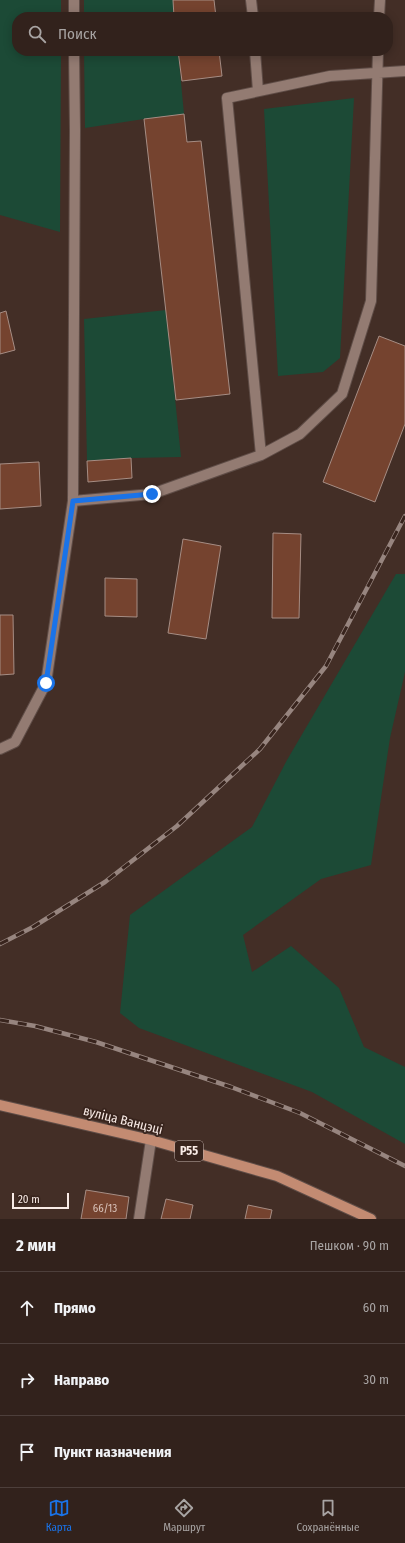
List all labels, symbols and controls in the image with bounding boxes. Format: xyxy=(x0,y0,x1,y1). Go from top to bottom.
search box xyxy=(12,12,393,56)
icon: search xyxy=(26,23,48,45)
text: Поиск xyxy=(58,25,96,43)
route end xyxy=(143,485,161,503)
route start xyxy=(37,674,55,692)
street label: вуліца Ванцэці xyxy=(82,1103,164,1137)
road number: Р55 xyxy=(175,1141,203,1161)
scale bar xyxy=(12,1191,69,1210)
text: 20 m xyxy=(18,1193,40,1206)
house number: 66/13 xyxy=(93,1202,117,1215)
text: 2 мин xyxy=(16,1235,56,1256)
text: Пешком · 90 m xyxy=(310,1238,389,1253)
icon: ahead xyxy=(16,1297,38,1319)
text: Прямо xyxy=(54,1299,96,1317)
text: 60 m xyxy=(363,1300,389,1315)
icon: right xyxy=(16,1369,38,1391)
text: Направо xyxy=(54,1371,109,1389)
text: 30 m xyxy=(363,1372,389,1387)
icon: arrive xyxy=(16,1441,38,1463)
text: Пункт назначения xyxy=(54,1443,172,1461)
tab: Карта xyxy=(46,1497,72,1534)
tab: Маршрут xyxy=(163,1497,205,1534)
tab: Сохранённые xyxy=(297,1497,359,1534)

